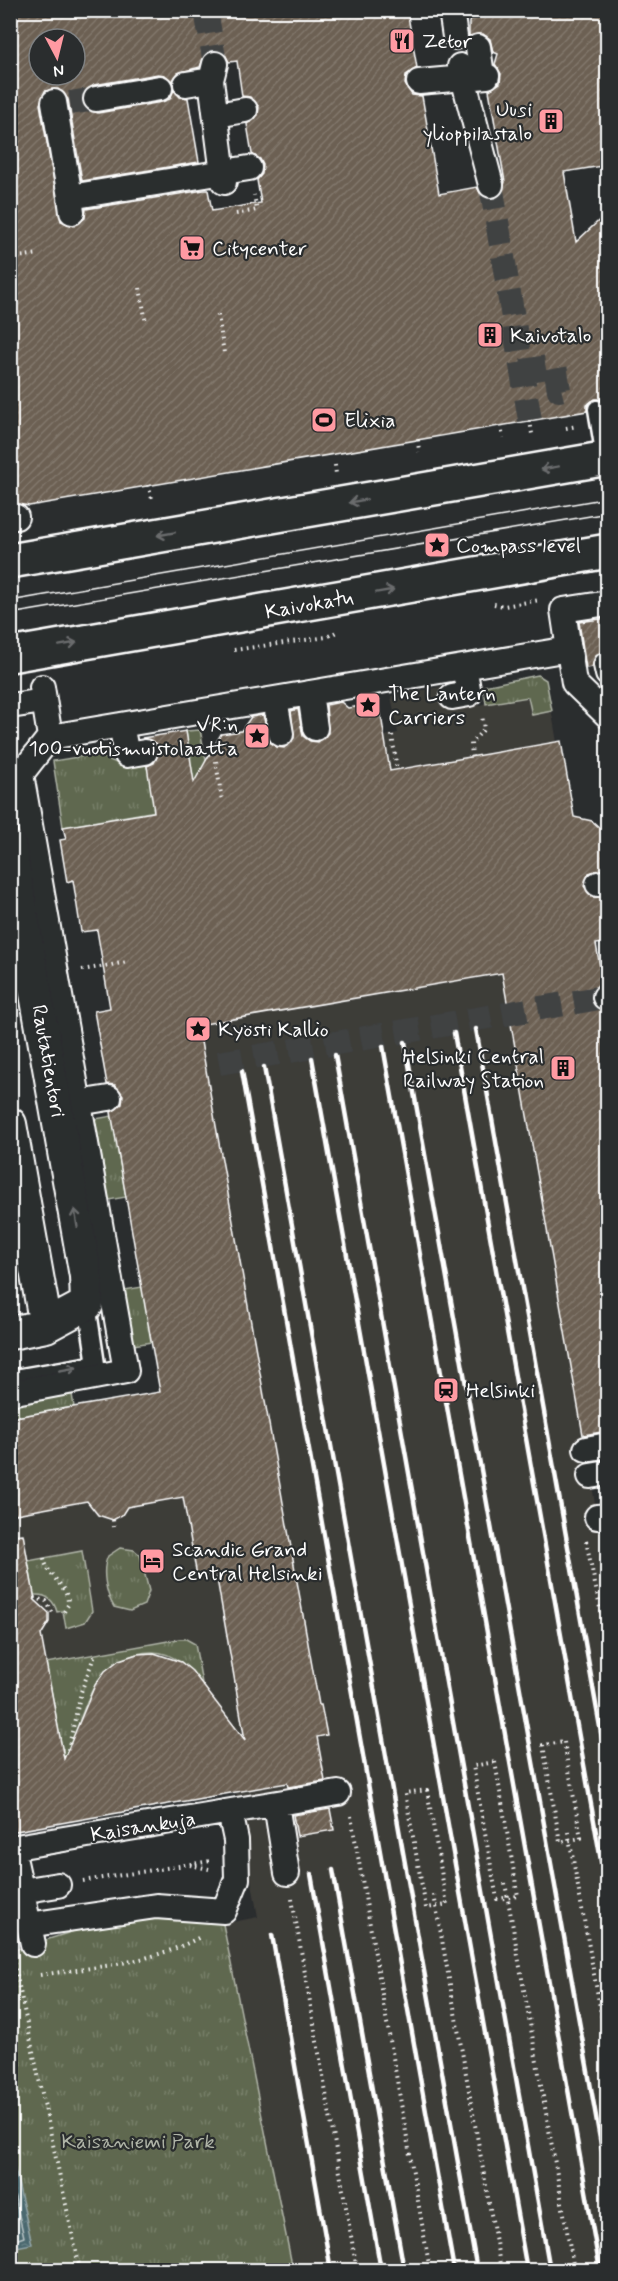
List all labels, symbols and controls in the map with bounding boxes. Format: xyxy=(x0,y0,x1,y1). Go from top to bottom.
restaurant icon: Zetor xyxy=(387,26,417,56)
north arrow xyxy=(27,27,87,87)
place label: Zetor xyxy=(422,28,472,56)
text: N xyxy=(52,59,65,81)
place label: Uusi ylioppilastalo xyxy=(423,96,532,148)
building icon: Uusi ylioppilastalo xyxy=(536,106,566,136)
supermarket icon: Citycenter xyxy=(177,233,207,263)
place label: Citycenter xyxy=(212,235,307,263)
building icon: Kaivotalo xyxy=(475,320,505,350)
place label: Kaivotalo xyxy=(510,322,591,350)
sports icon: Elixia xyxy=(309,405,339,435)
place label: Elixia xyxy=(344,407,396,435)
one-way arrow xyxy=(541,463,560,474)
one-way arrow xyxy=(348,496,368,507)
one-way arrow xyxy=(156,529,176,540)
place icon: Compass level xyxy=(422,530,452,560)
place label: Compass level xyxy=(456,532,581,560)
street label: Kaivokatu xyxy=(263,583,356,627)
one-way arrow xyxy=(374,585,394,596)
one-way arrow xyxy=(58,638,77,649)
place label: The Lantern Carriers xyxy=(388,680,496,732)
place icon: The Lantern Carriers xyxy=(353,690,383,720)
place label: VR:n 100-vuotismuistolaatta xyxy=(28,711,238,763)
place icon: VR:n 100-vuotismuistolaatta xyxy=(242,721,272,751)
street label: Rautatientori xyxy=(24,1003,72,1120)
place icon: Kyösti Kallio xyxy=(183,1014,213,1044)
place label: Kyösti Kallio xyxy=(218,1016,329,1044)
place label: Helsinki Central Railway Station xyxy=(402,1043,544,1095)
building icon: Helsinki Central Railway Station xyxy=(548,1053,578,1083)
one-way arrow xyxy=(70,1209,81,1228)
one-way arrow xyxy=(58,1363,77,1374)
station icon: Helsinki xyxy=(431,1375,461,1405)
place label: Helsinki xyxy=(466,1377,535,1405)
place label: Scandic Grand Central Helsinki xyxy=(172,1536,323,1588)
hotel icon: Scandic Grand Central Helsinki xyxy=(137,1546,167,1576)
street label: Kaisankuja xyxy=(89,1805,198,1849)
park label: Kaisaniemi Park xyxy=(61,2128,215,2156)

